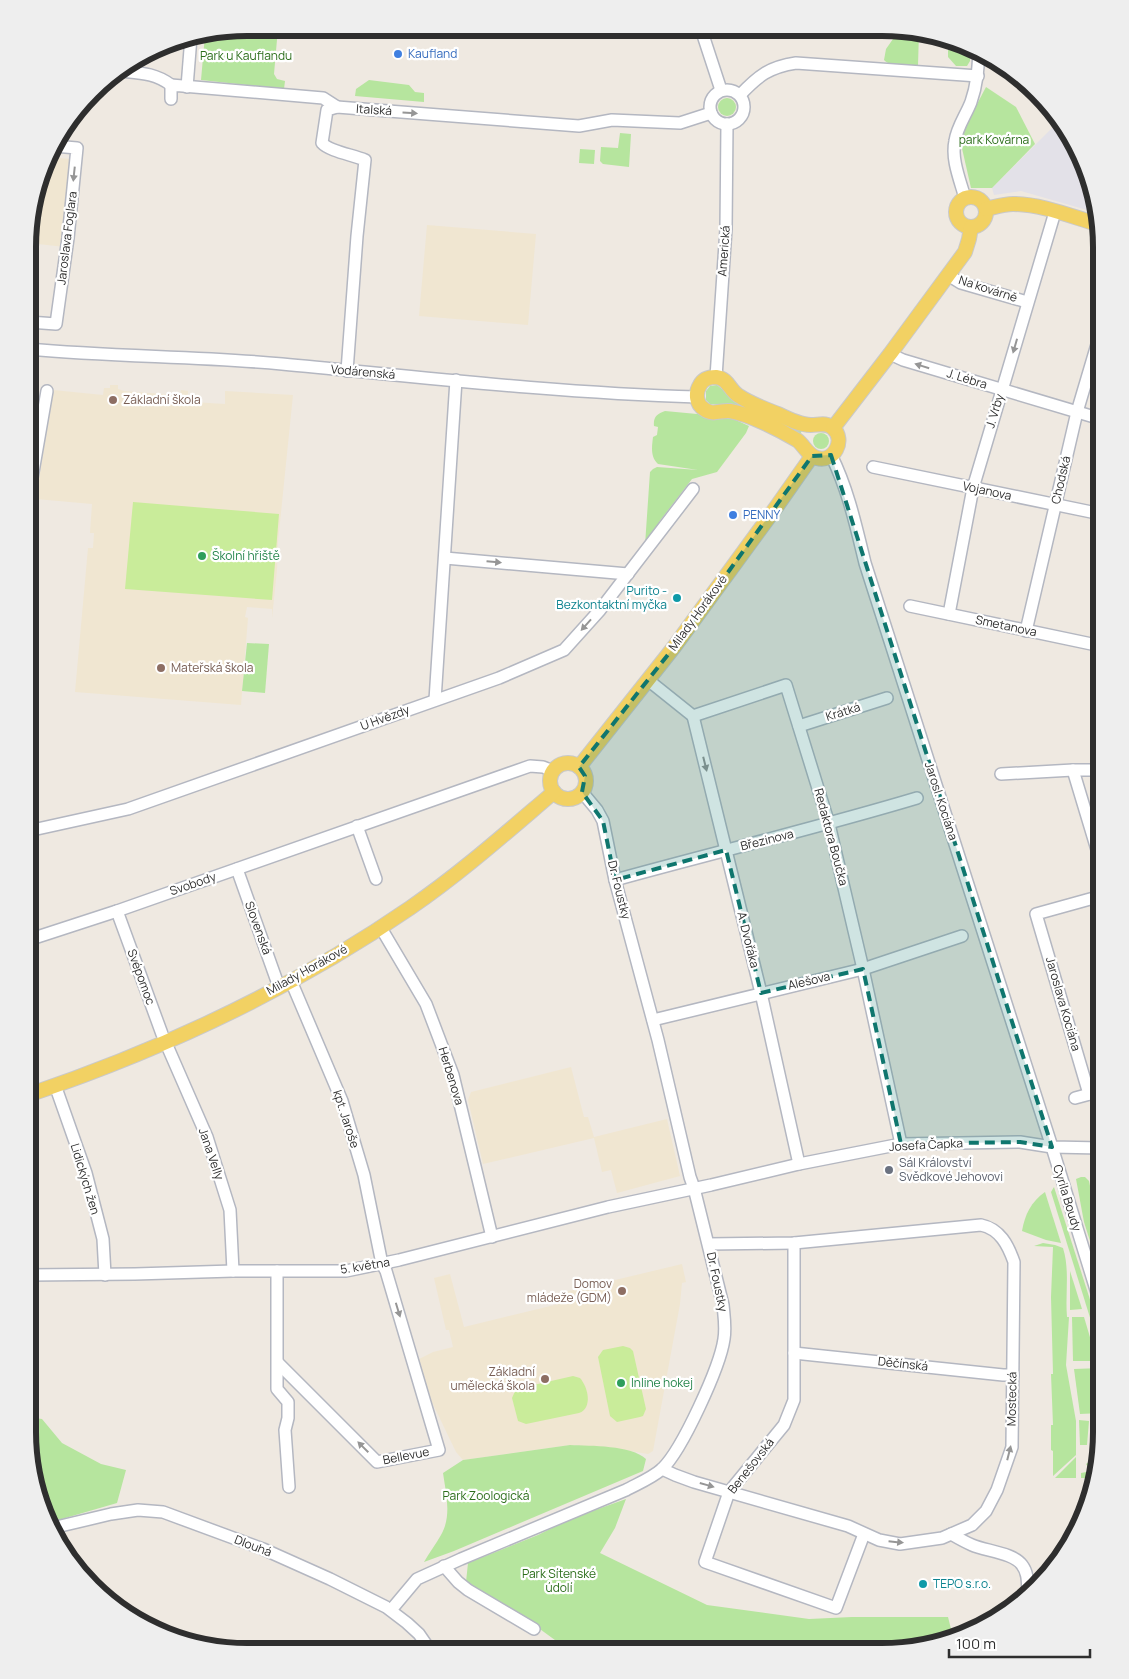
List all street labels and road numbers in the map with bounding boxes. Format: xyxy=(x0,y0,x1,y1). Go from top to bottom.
street label: Italská xyxy=(355,100,393,119)
street label: Jaroslava Foglara xyxy=(52,190,81,286)
street label: Americká xyxy=(713,225,734,277)
street label: Na kovárně xyxy=(957,271,1020,306)
street label: Vodárenská xyxy=(330,360,396,383)
street label: J. Lébra xyxy=(945,364,989,393)
street label: J. Vrby xyxy=(981,391,1008,430)
street label: Chodská xyxy=(1047,454,1074,506)
street label: Vojanova xyxy=(961,477,1013,504)
street label: Milady Horákové xyxy=(664,571,731,654)
street label: Smetanova xyxy=(974,611,1038,640)
street label: Krátká xyxy=(823,698,862,725)
street label: U Hvězdy xyxy=(358,701,413,734)
street label: Jarosl. Kociána xyxy=(921,759,962,842)
street label: Redaktora Boučka xyxy=(810,786,853,887)
street label: Březinova xyxy=(739,825,795,854)
street label: Dr. Foustky xyxy=(604,859,635,922)
street label: Svobody xyxy=(167,867,219,899)
street label: Slovenská xyxy=(241,899,276,957)
street label: A. Dvořáka xyxy=(733,910,764,970)
street label: Milady Horákové xyxy=(263,940,350,999)
street label: Svépomoc xyxy=(123,946,160,1008)
street label: Jaroslava Kociána xyxy=(1042,955,1085,1053)
street label: Alešova xyxy=(786,967,832,994)
street label: Herbenova xyxy=(435,1045,468,1107)
street label: kpt. Jaroše xyxy=(329,1088,364,1150)
street label: Jana Velly xyxy=(195,1126,228,1183)
street label: Josefa Čapka xyxy=(889,1134,963,1155)
street label: Lidických žen xyxy=(67,1141,104,1216)
street label: Cyrila Boudy xyxy=(1049,1162,1086,1234)
street label: Dr. Foustky xyxy=(703,1251,732,1314)
street label: 5. května xyxy=(339,1253,391,1278)
street label: Děčínská xyxy=(877,1352,929,1375)
street label: Mostecká xyxy=(1003,1372,1020,1426)
street label: Benešovská xyxy=(724,1434,778,1497)
street label: Bellevue xyxy=(381,1443,431,1468)
street label: Dlouhá xyxy=(232,1531,274,1560)

